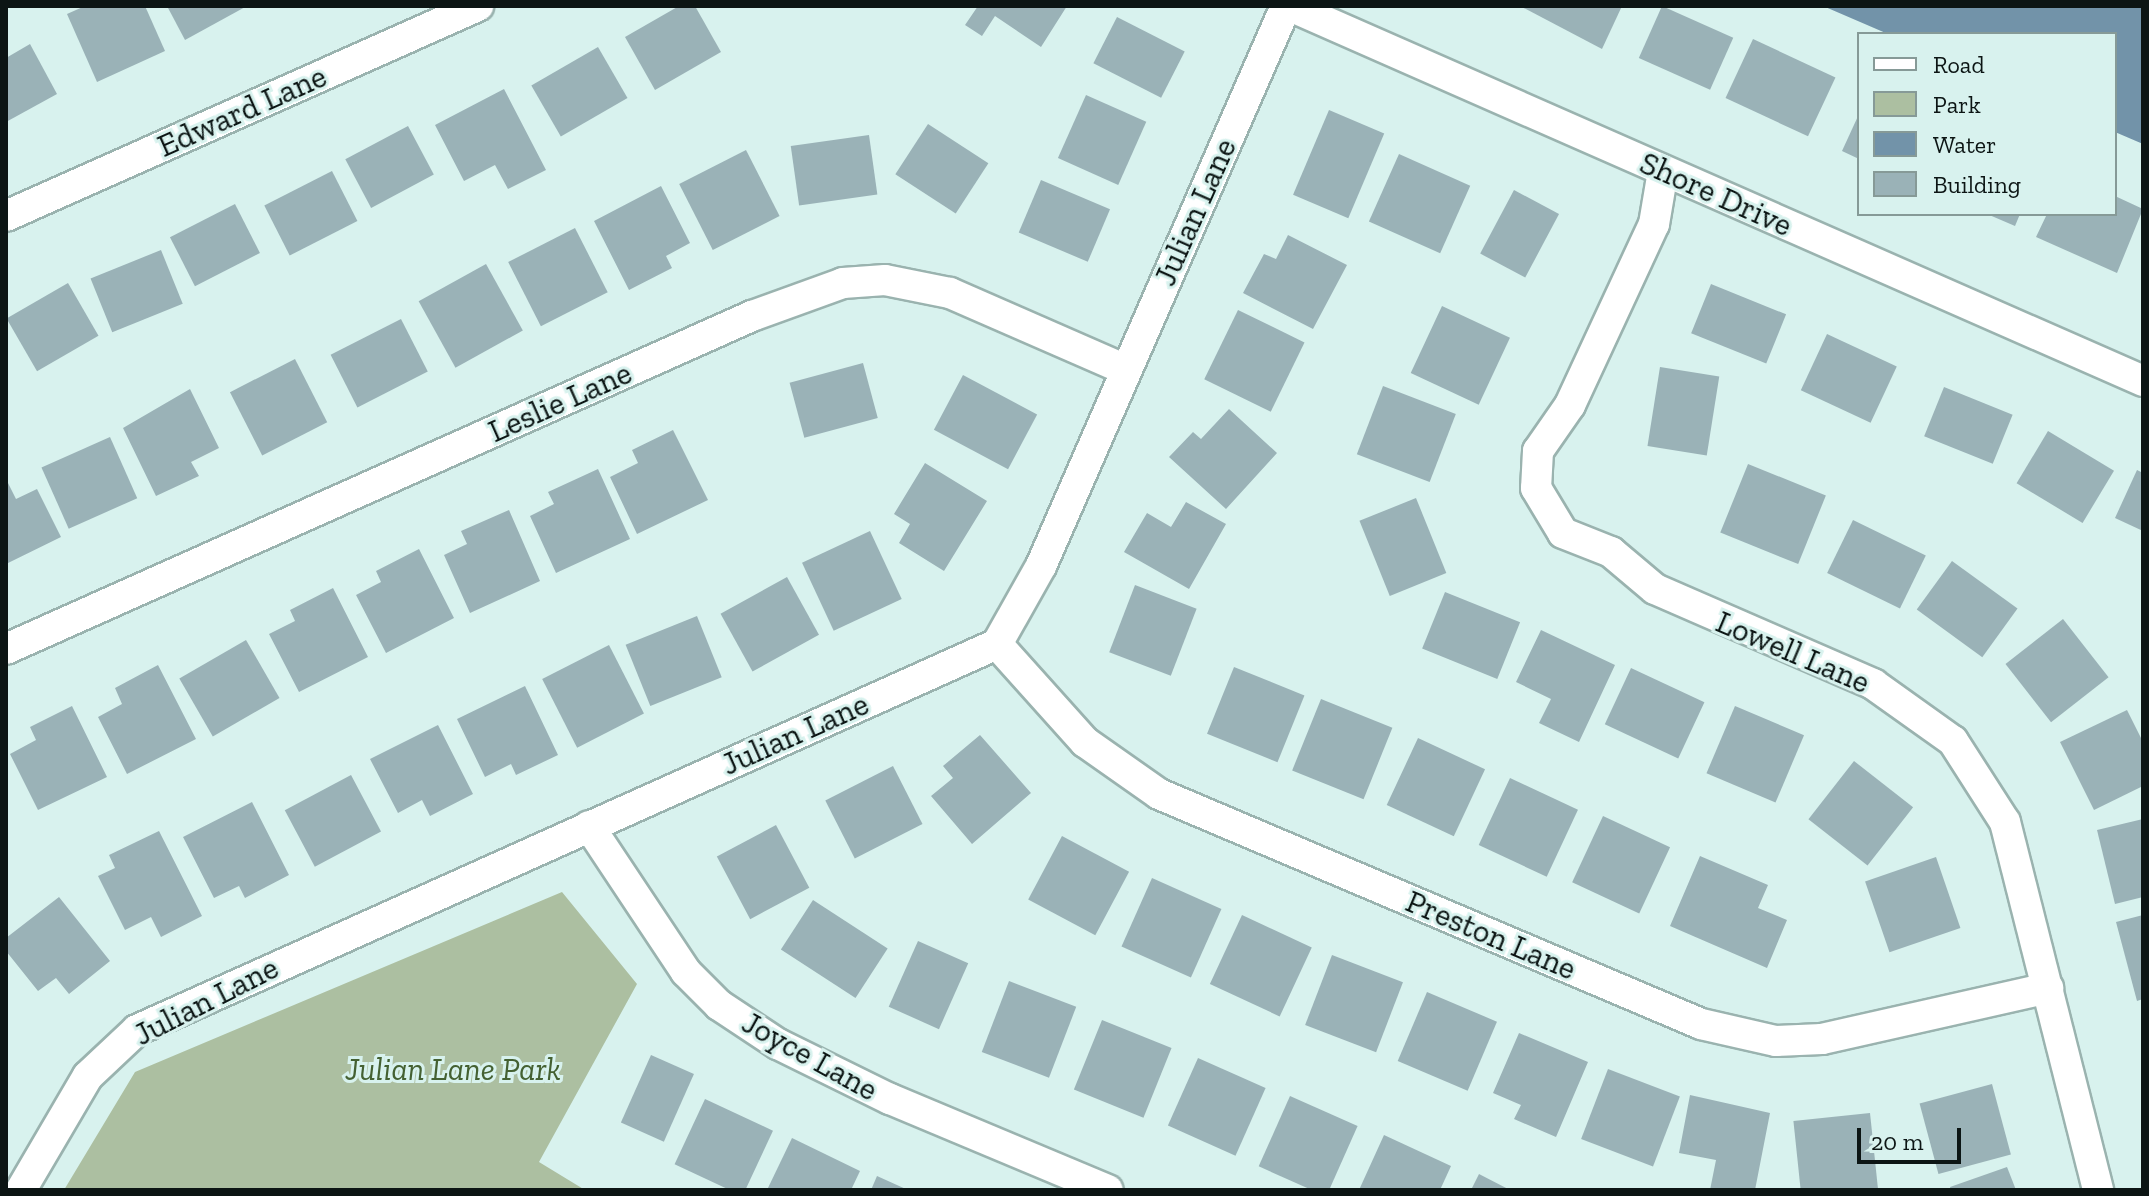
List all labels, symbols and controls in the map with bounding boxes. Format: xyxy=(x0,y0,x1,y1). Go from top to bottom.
legend xyxy=(1857,32,2117,216)
text: Road xyxy=(1933,50,1985,79)
street label: Edward Lane xyxy=(152,57,332,165)
text: Park xyxy=(1933,90,1981,119)
text: Water xyxy=(1933,130,1996,159)
street label: Julian Lane xyxy=(1146,133,1244,291)
street label: Shore Drive xyxy=(1634,143,1798,245)
text: Building xyxy=(1933,170,2021,199)
street label: Leslie Lane xyxy=(483,353,637,451)
street label: Lowell Lane xyxy=(1710,602,1876,702)
street label: Julian Lane xyxy=(716,685,874,783)
street label: Preston Lane xyxy=(1400,882,1582,988)
street label: Julian Lane xyxy=(127,948,285,1054)
street label: Joyce Lane xyxy=(736,1003,884,1109)
park label: Julian Lane Park xyxy=(345,1050,561,1088)
scale bar xyxy=(1861,1112,1965,1162)
text: 20 m xyxy=(1871,1127,1923,1156)

